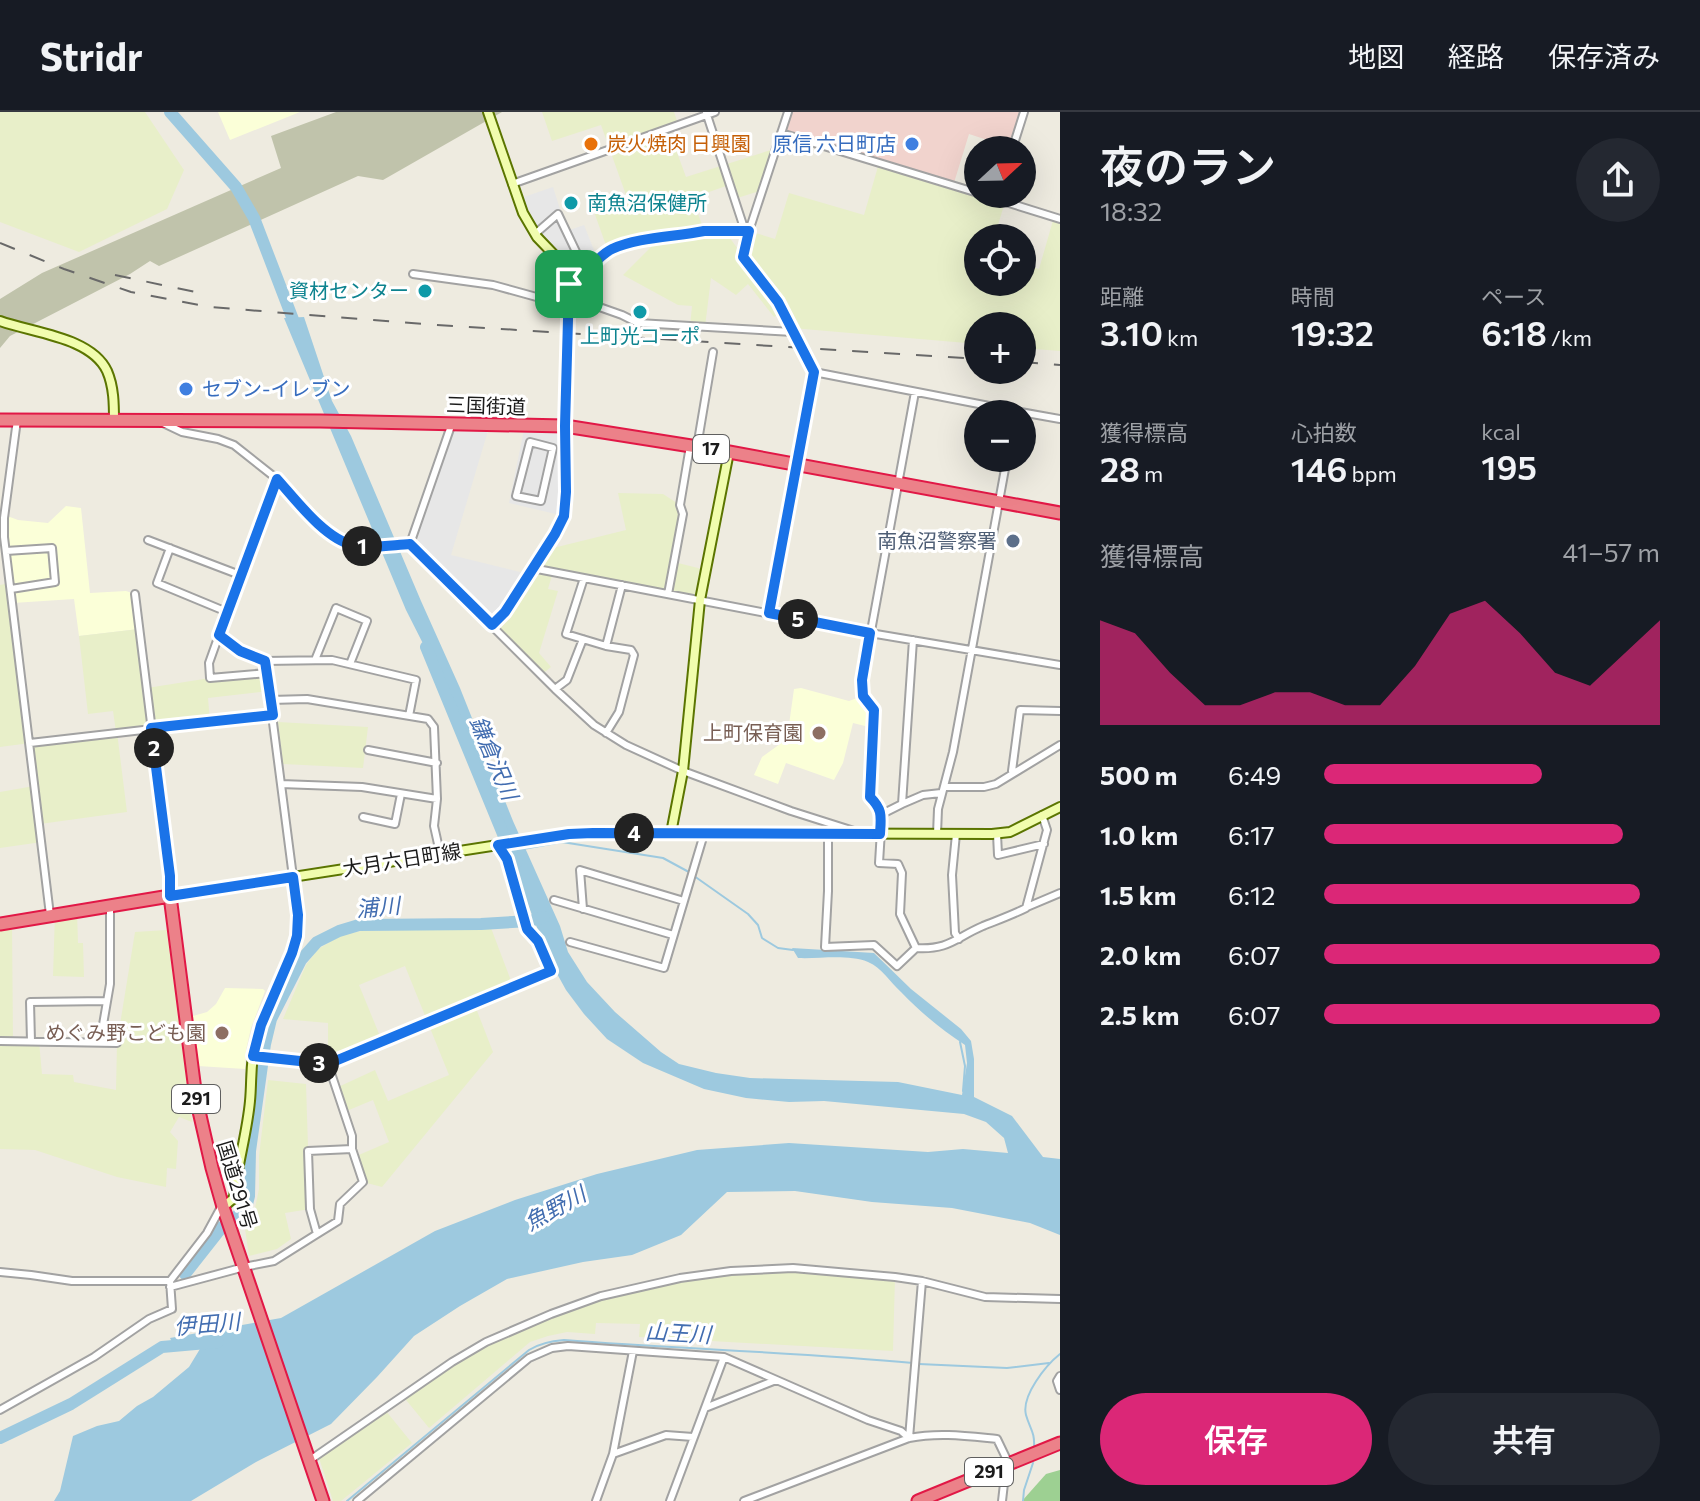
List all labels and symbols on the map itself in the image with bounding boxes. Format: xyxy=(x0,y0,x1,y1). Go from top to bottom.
place label: 炭火焼肉 日興園 xyxy=(607,131,751,155)
place label: 原信 六日町店 xyxy=(772,131,896,155)
marker: 炭火焼肉 日興園 xyxy=(582,135,600,153)
marker: 原信 六日町店 xyxy=(903,135,921,153)
north arrow xyxy=(964,136,1036,208)
place label: 南魚沼保健所 xyxy=(587,190,707,214)
marker: 南魚沼保健所 xyxy=(562,194,580,212)
pin xyxy=(535,250,603,318)
place label: 資材センター xyxy=(289,278,409,302)
marker: 資材センター xyxy=(416,282,434,300)
marker: 上町光コーポ xyxy=(631,303,649,321)
place label: 上町光コーポ xyxy=(580,323,700,347)
place label: セブン-イレブン xyxy=(202,376,350,400)
marker: セブン-イレブン xyxy=(177,380,195,398)
street label: 三国街道 xyxy=(446,392,526,418)
road number: 17 xyxy=(693,435,729,463)
pin: 1 xyxy=(342,526,382,566)
place label: 南魚沼警察署 xyxy=(877,528,997,552)
marker: 南魚沼警察署 xyxy=(1004,532,1022,550)
pin: 5 xyxy=(778,599,818,639)
water label: 鎌倉沢川 xyxy=(465,712,525,805)
place label: 上町保育園 xyxy=(703,720,803,744)
marker: 上町保育園 xyxy=(810,724,828,742)
pin: 2 xyxy=(134,728,174,768)
pin: 4 xyxy=(614,813,654,853)
street label: 大月六日町線 xyxy=(341,838,463,880)
water label: 浦川 xyxy=(355,891,403,922)
place label: めぐみ野こども園 xyxy=(45,1020,206,1044)
marker: めぐみ野こども園 xyxy=(213,1024,231,1042)
pin: 3 xyxy=(299,1043,339,1083)
road number: 291 xyxy=(172,1085,220,1113)
street label: 国道291号 xyxy=(213,1137,263,1232)
water label: 魚野川 xyxy=(519,1179,592,1235)
water label: 伊田川 xyxy=(173,1307,243,1340)
water label: 山王川 xyxy=(644,1317,714,1348)
road number: 291 xyxy=(965,1458,1013,1486)

